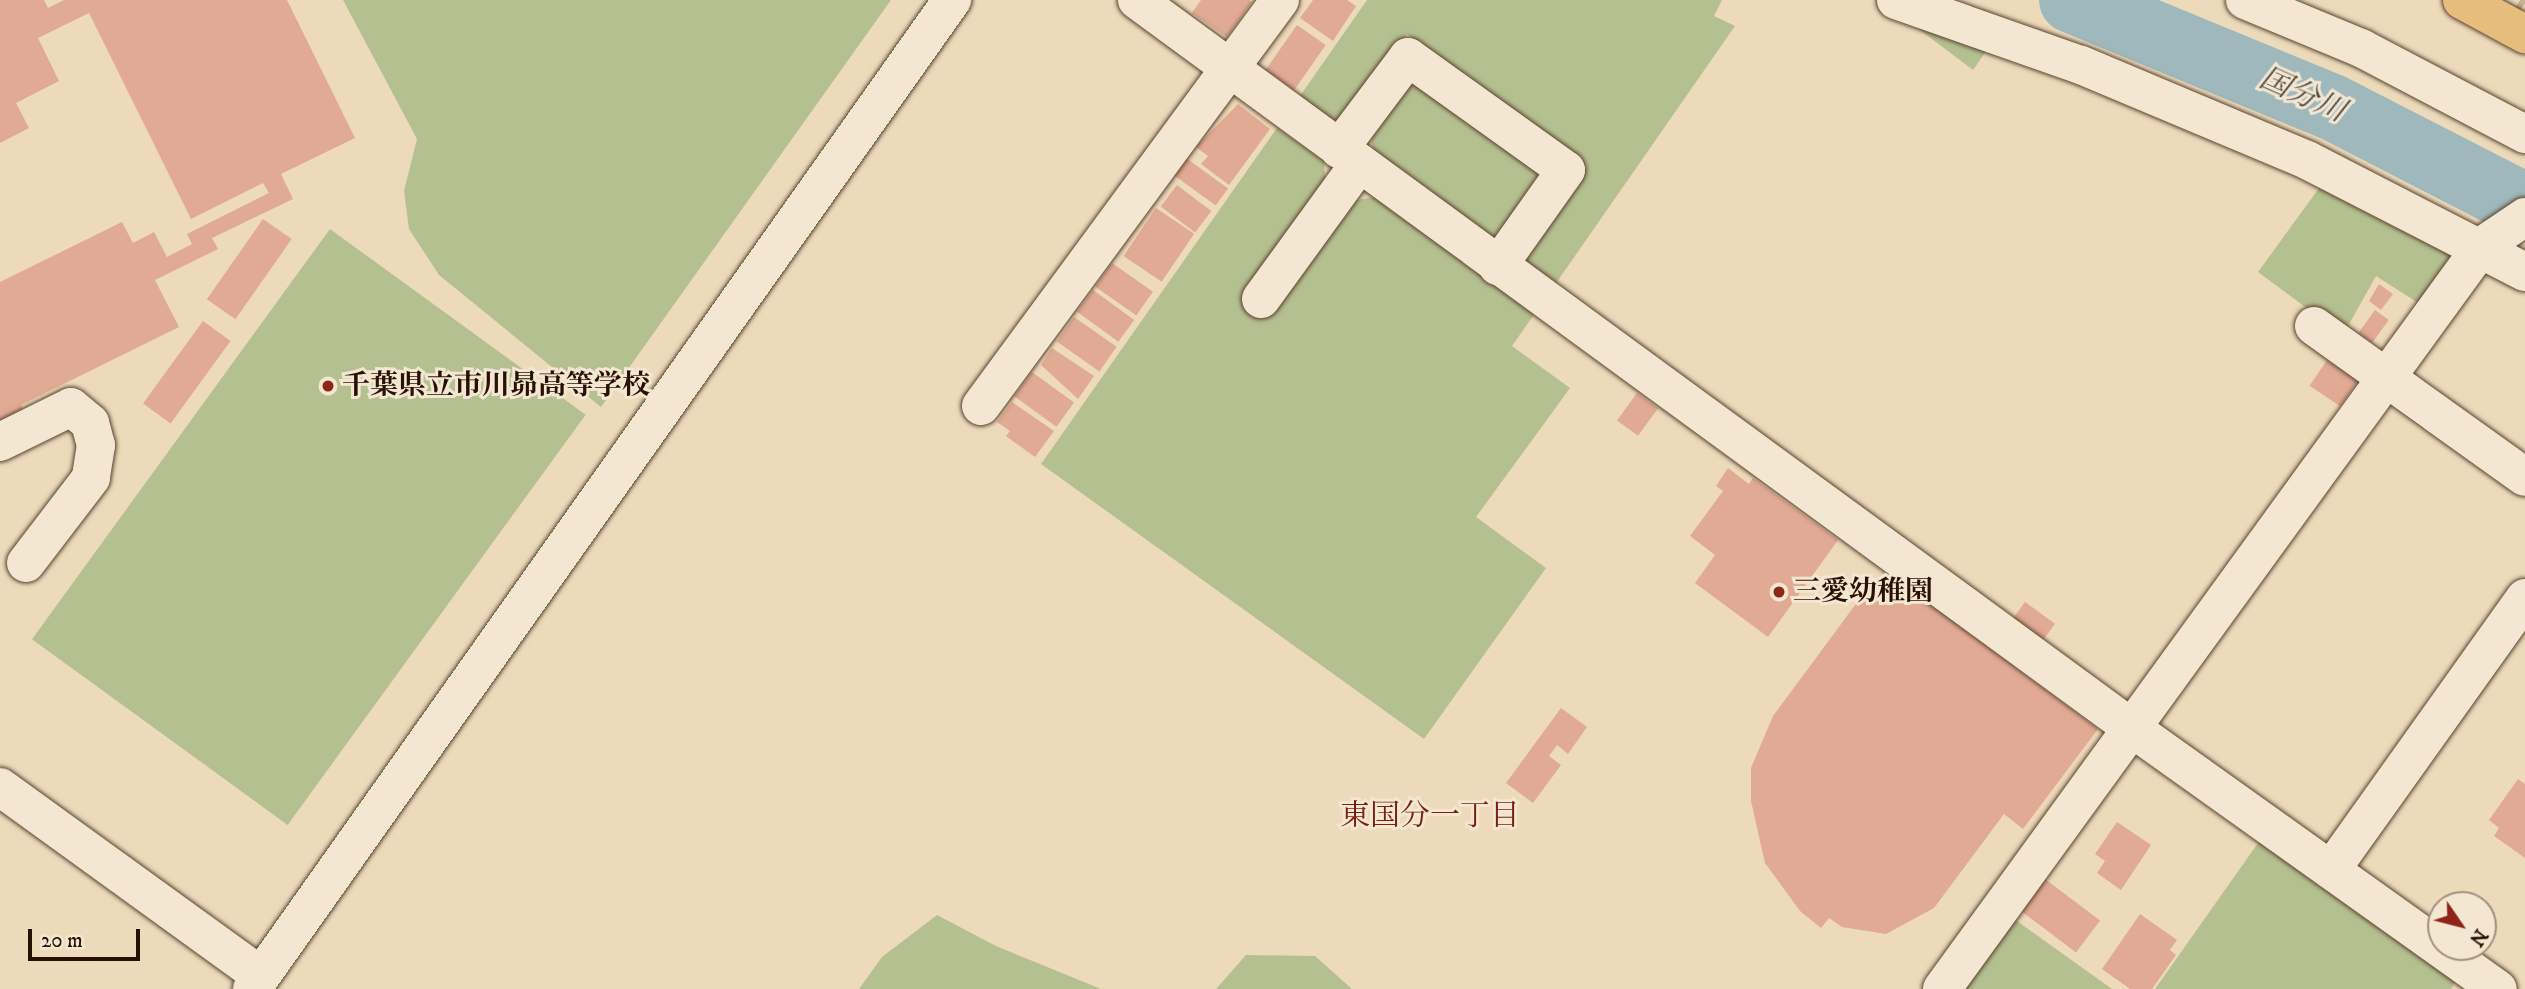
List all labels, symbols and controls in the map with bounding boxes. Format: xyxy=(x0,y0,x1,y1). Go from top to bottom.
water label: 国分川 xyxy=(2254,61,2350,131)
place label: 千葉県立市川昴高等学校 xyxy=(342,369,650,403)
marker: 千葉県立市川昴高等学校 xyxy=(320,378,336,394)
place label: 三愛幼稚園 xyxy=(1793,575,1933,609)
marker: 三愛幼稚園 xyxy=(1771,584,1787,600)
district label: 東国分一丁目 xyxy=(1340,799,1520,835)
north arrow xyxy=(2427,891,2497,961)
scale bar xyxy=(32,916,144,960)
text: N xyxy=(2464,924,2492,950)
text: 20 m xyxy=(41,928,83,954)

